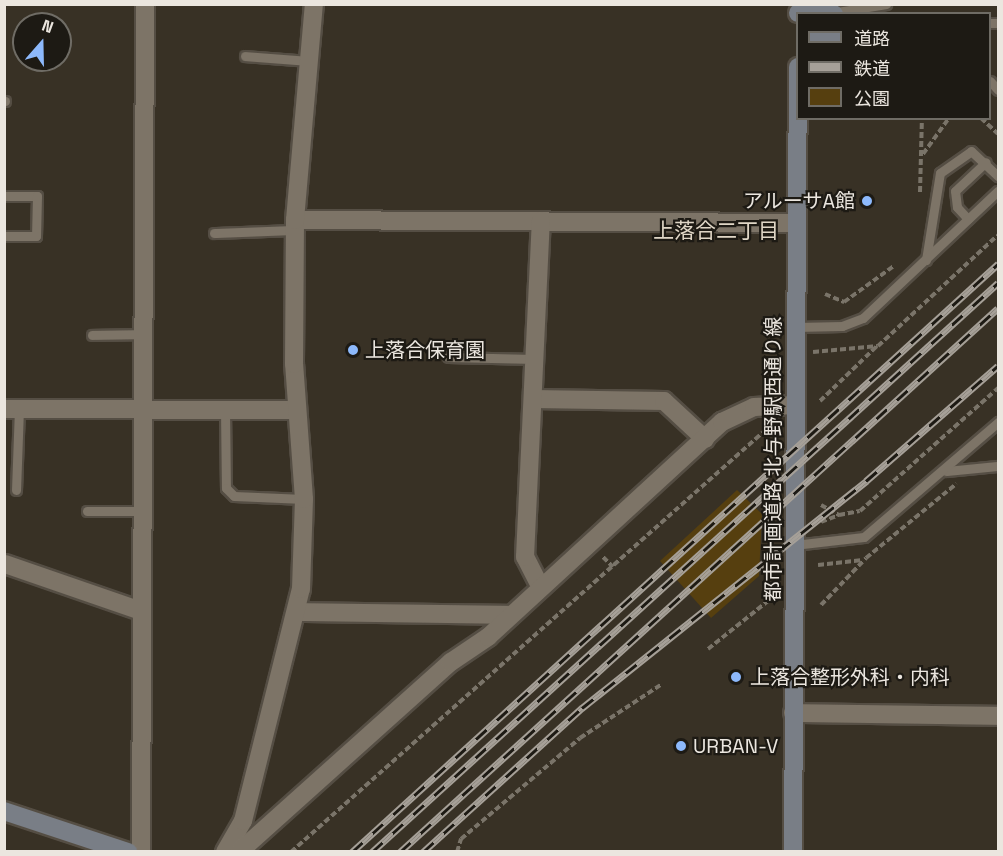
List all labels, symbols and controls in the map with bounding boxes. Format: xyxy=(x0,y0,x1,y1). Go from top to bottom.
north arrow xyxy=(12,12,72,72)
legend xyxy=(796,12,991,120)
text: N xyxy=(39,15,56,38)
text: 道路 xyxy=(854,27,890,50)
text: 鉄道 xyxy=(854,57,890,80)
text: 公園 xyxy=(854,87,890,110)
place label: アルーサA館 xyxy=(742,189,855,213)
marker: アルーサA館 xyxy=(860,194,874,208)
district label: 上落合二丁目 xyxy=(653,218,779,244)
street label: 都市計画道路 北与野駅西通り線 xyxy=(761,316,785,602)
place label: 上落合保育園 xyxy=(365,338,485,362)
marker: 上落合保育園 xyxy=(346,343,360,357)
place label: 上落合整形外科・内科 xyxy=(750,665,950,689)
marker: 上落合整形外科・内科 xyxy=(727,668,745,686)
place label: URBAN-V xyxy=(693,734,778,758)
marker: URBAN-V xyxy=(674,739,688,753)

